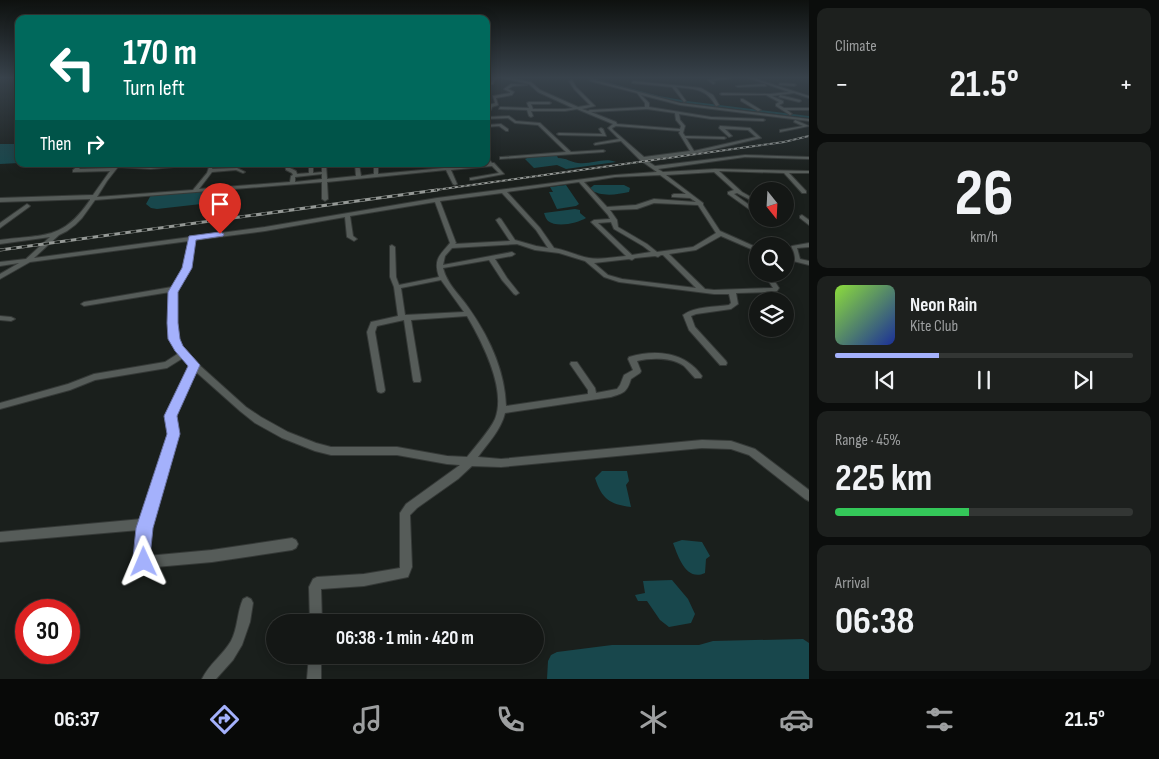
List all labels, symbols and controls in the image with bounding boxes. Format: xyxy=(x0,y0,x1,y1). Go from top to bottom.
text: 170 m xyxy=(123,32,197,75)
icon: left xyxy=(40,35,105,100)
text: Climate xyxy=(835,37,877,56)
text: 21.5° xyxy=(949,62,1019,107)
text: − xyxy=(835,68,849,101)
text: + xyxy=(1119,68,1133,101)
text: Turn left xyxy=(123,75,185,102)
icon: right xyxy=(81,130,109,158)
text: Then xyxy=(40,133,71,156)
text: 26 xyxy=(954,156,1014,234)
north arrow xyxy=(749,182,794,228)
map controls xyxy=(749,182,794,337)
pin xyxy=(199,183,241,234)
icon: arrive xyxy=(206,190,234,218)
text: km/h xyxy=(970,228,998,247)
button: search xyxy=(749,237,794,282)
button: layers xyxy=(749,292,794,337)
text: Neon Rain xyxy=(910,294,977,317)
text: Kite Club xyxy=(910,317,958,336)
icon: previous xyxy=(871,366,899,394)
icon: pause xyxy=(970,366,998,394)
icon: next xyxy=(1069,366,1097,394)
text: Range · 45% xyxy=(835,431,901,450)
text: 225 km xyxy=(835,456,932,501)
position arrow xyxy=(117,535,169,587)
text: Arrival xyxy=(835,574,869,593)
speed limit sign: 30 xyxy=(15,599,80,664)
text: 06:38 xyxy=(835,599,914,644)
text: 06:38 · 1 min · 420 m xyxy=(336,627,474,650)
icon: directions xyxy=(207,702,242,737)
icon: music xyxy=(350,702,385,737)
icon: phone xyxy=(493,702,528,737)
icon: climate xyxy=(636,702,671,737)
icon: car xyxy=(779,702,814,737)
icon: filters xyxy=(922,702,957,737)
text: 06:37 xyxy=(54,706,99,733)
text: 21.5° xyxy=(1065,706,1105,733)

